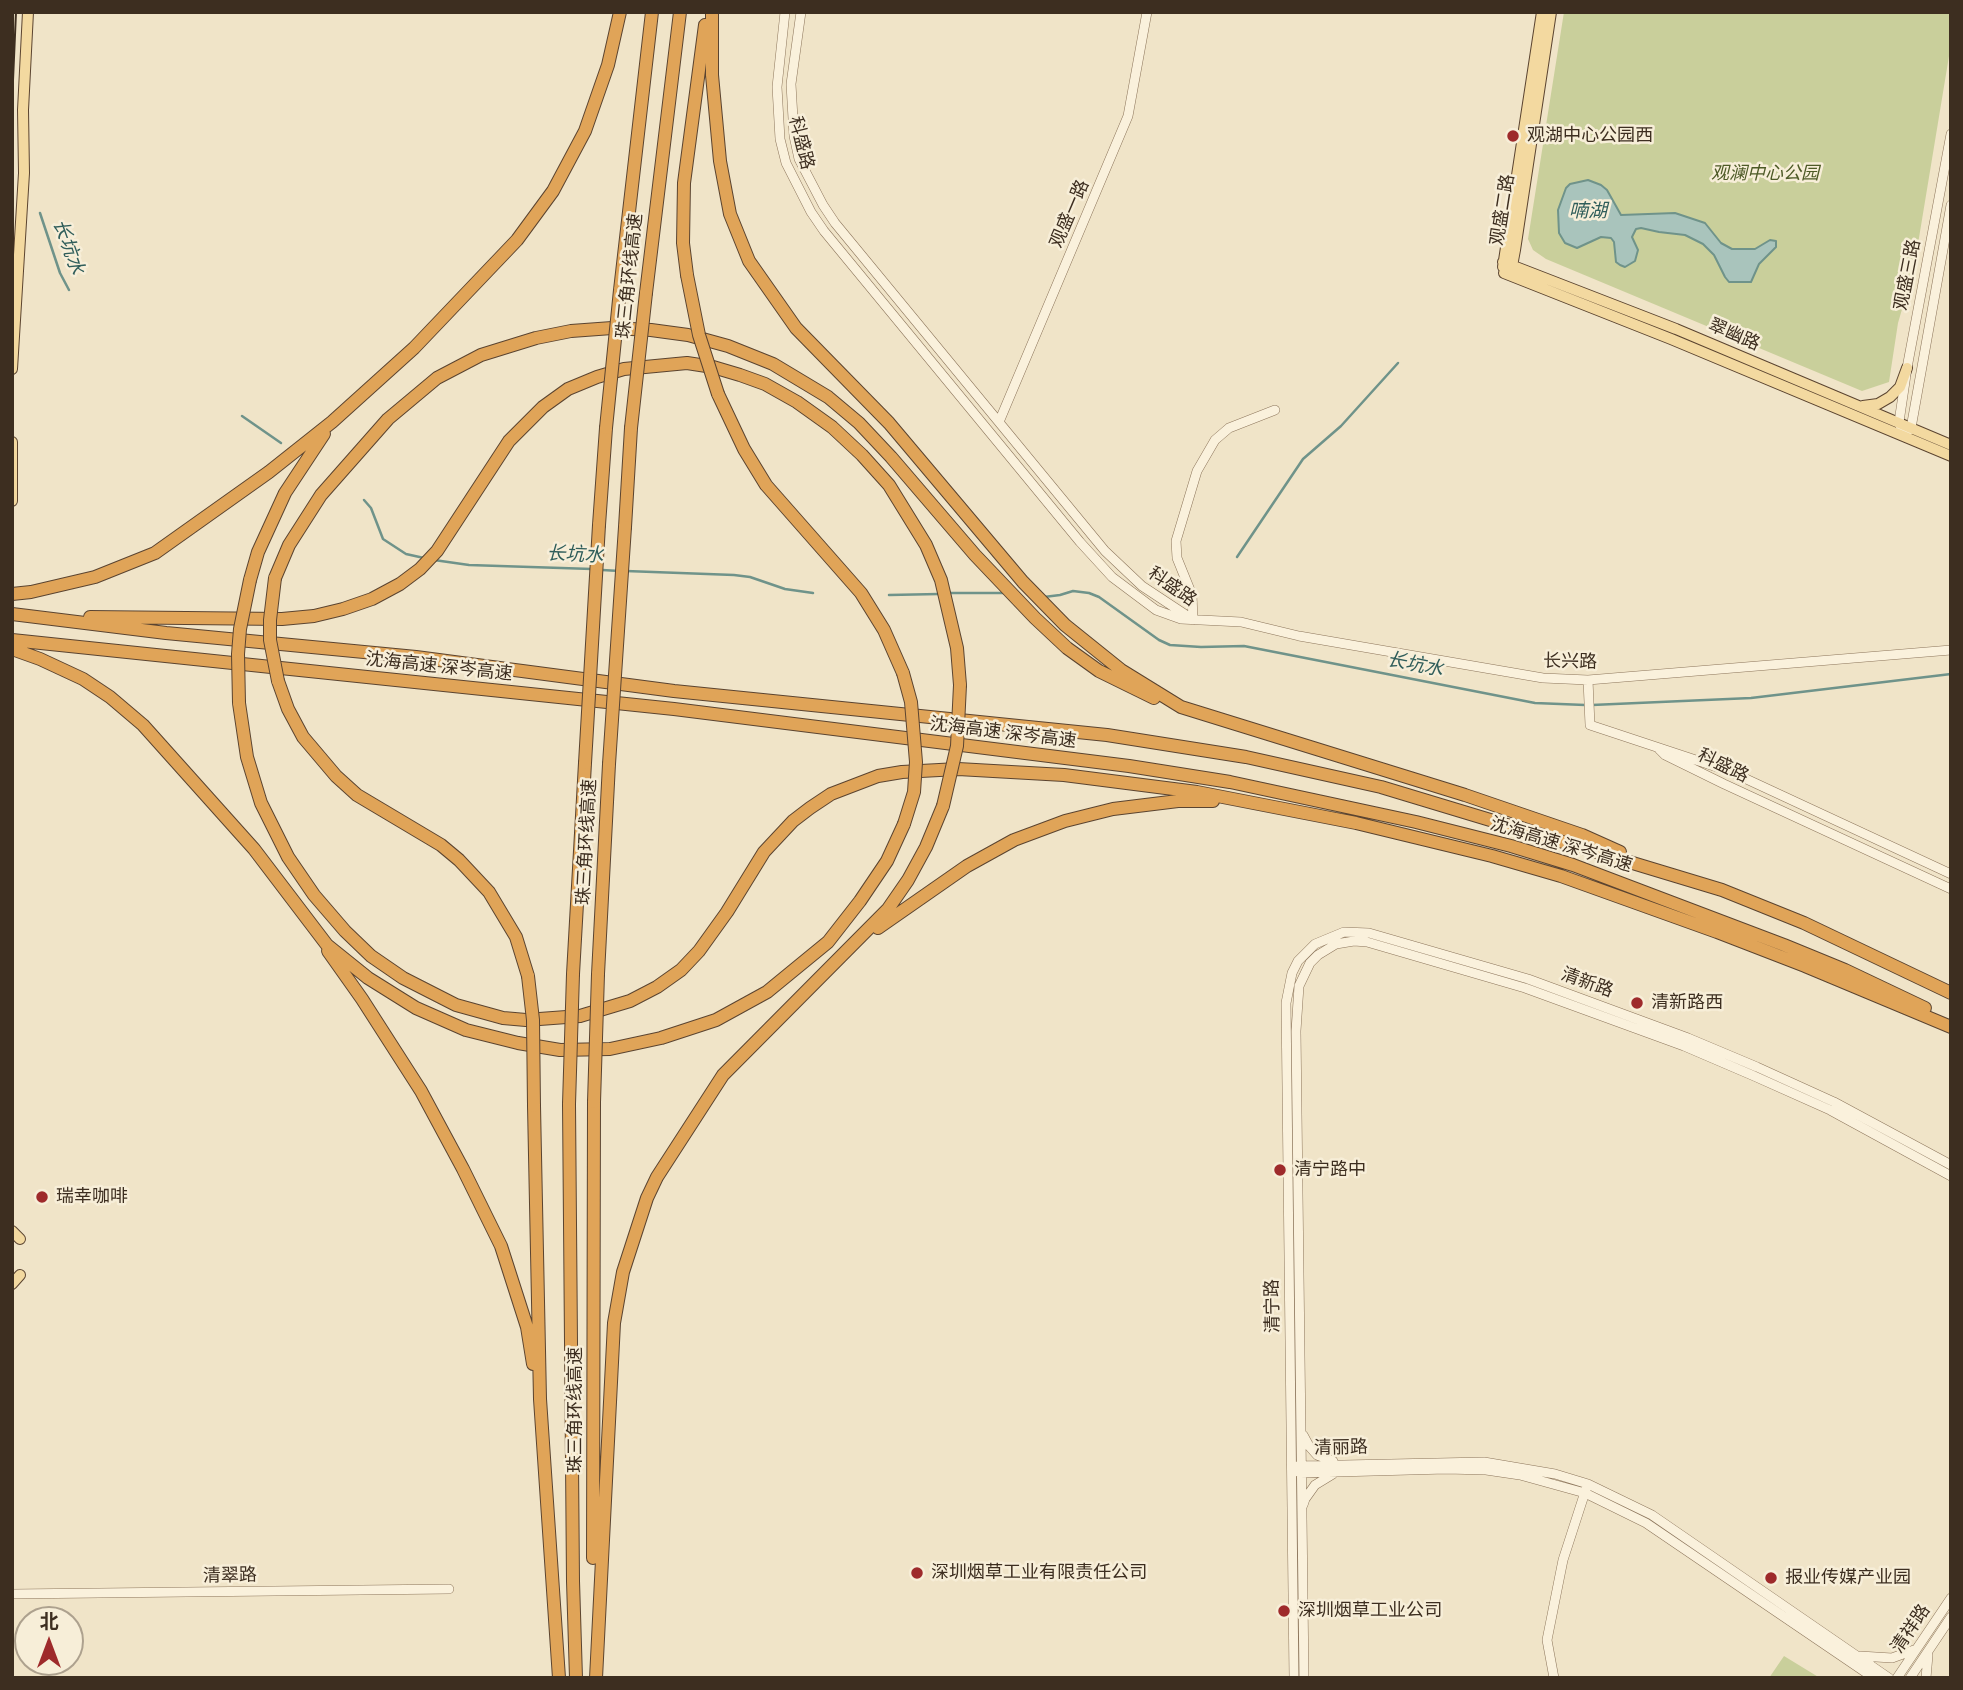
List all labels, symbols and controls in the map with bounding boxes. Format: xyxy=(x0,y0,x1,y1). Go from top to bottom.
street label: 科盛路 xyxy=(784,114,818,172)
place label: 观湖中心公园西 xyxy=(1527,125,1653,147)
marker: 观湖中心公园西 xyxy=(1505,128,1521,144)
park label: 观澜中心公园 xyxy=(1711,163,1819,185)
street label: 观盛二路 xyxy=(1487,173,1519,247)
street label: 观盛一路 xyxy=(1046,177,1094,251)
water label: 喃湖 xyxy=(1569,201,1607,223)
street label: 珠三角环线高速 xyxy=(613,212,647,340)
water label: 长坑水 xyxy=(48,216,88,278)
street label: 观盛三路 xyxy=(1891,238,1925,312)
street label: 翠幽路 xyxy=(1705,315,1763,355)
water label: 长坑水 xyxy=(546,543,604,567)
street label: 科盛路 xyxy=(1144,563,1200,611)
water label: 长坑水 xyxy=(1385,648,1445,682)
street label: 沈海高速 深岑高速 xyxy=(364,649,514,685)
street label: 长兴路 xyxy=(1543,651,1597,673)
street label: 沈海高速 深岑高速 xyxy=(928,713,1078,753)
street label: 科盛路 xyxy=(1694,744,1752,788)
street label: 珠三角环线高速 xyxy=(573,779,601,905)
street label: 沈海高速 深岑高速 xyxy=(1487,813,1635,877)
street label: 清新路 xyxy=(1558,964,1616,1002)
place label: 清新路西 xyxy=(1651,992,1723,1014)
marker: 清新路西 xyxy=(1629,995,1645,1011)
place label: 清宁路中 xyxy=(1294,1159,1366,1181)
marker: 清宁路中 xyxy=(1272,1162,1288,1178)
place label: 瑞幸咖啡 xyxy=(56,1186,128,1208)
marker: 瑞幸咖啡 xyxy=(34,1189,50,1205)
street label: 清宁路 xyxy=(1262,1279,1284,1333)
street label: 珠三角环线高速 xyxy=(565,1347,587,1473)
street label: 清丽路 xyxy=(1314,1437,1368,1459)
place label: 深圳烟草工业有限责任公司 xyxy=(931,1562,1147,1584)
street label: 清翠路 xyxy=(203,1565,257,1587)
marker: 深圳烟草工业有限责任公司 xyxy=(909,1565,925,1581)
place label: 报业传媒产业园 xyxy=(1785,1567,1911,1589)
marker: 报业传媒产业园 xyxy=(1763,1570,1779,1586)
place label: 深圳烟草工业公司 xyxy=(1298,1600,1442,1622)
street label: 清祥路 xyxy=(1887,1601,1935,1657)
marker: 深圳烟草工业公司 xyxy=(1276,1603,1292,1619)
north arrow xyxy=(14,1606,84,1676)
text: 北 xyxy=(39,1610,59,1633)

